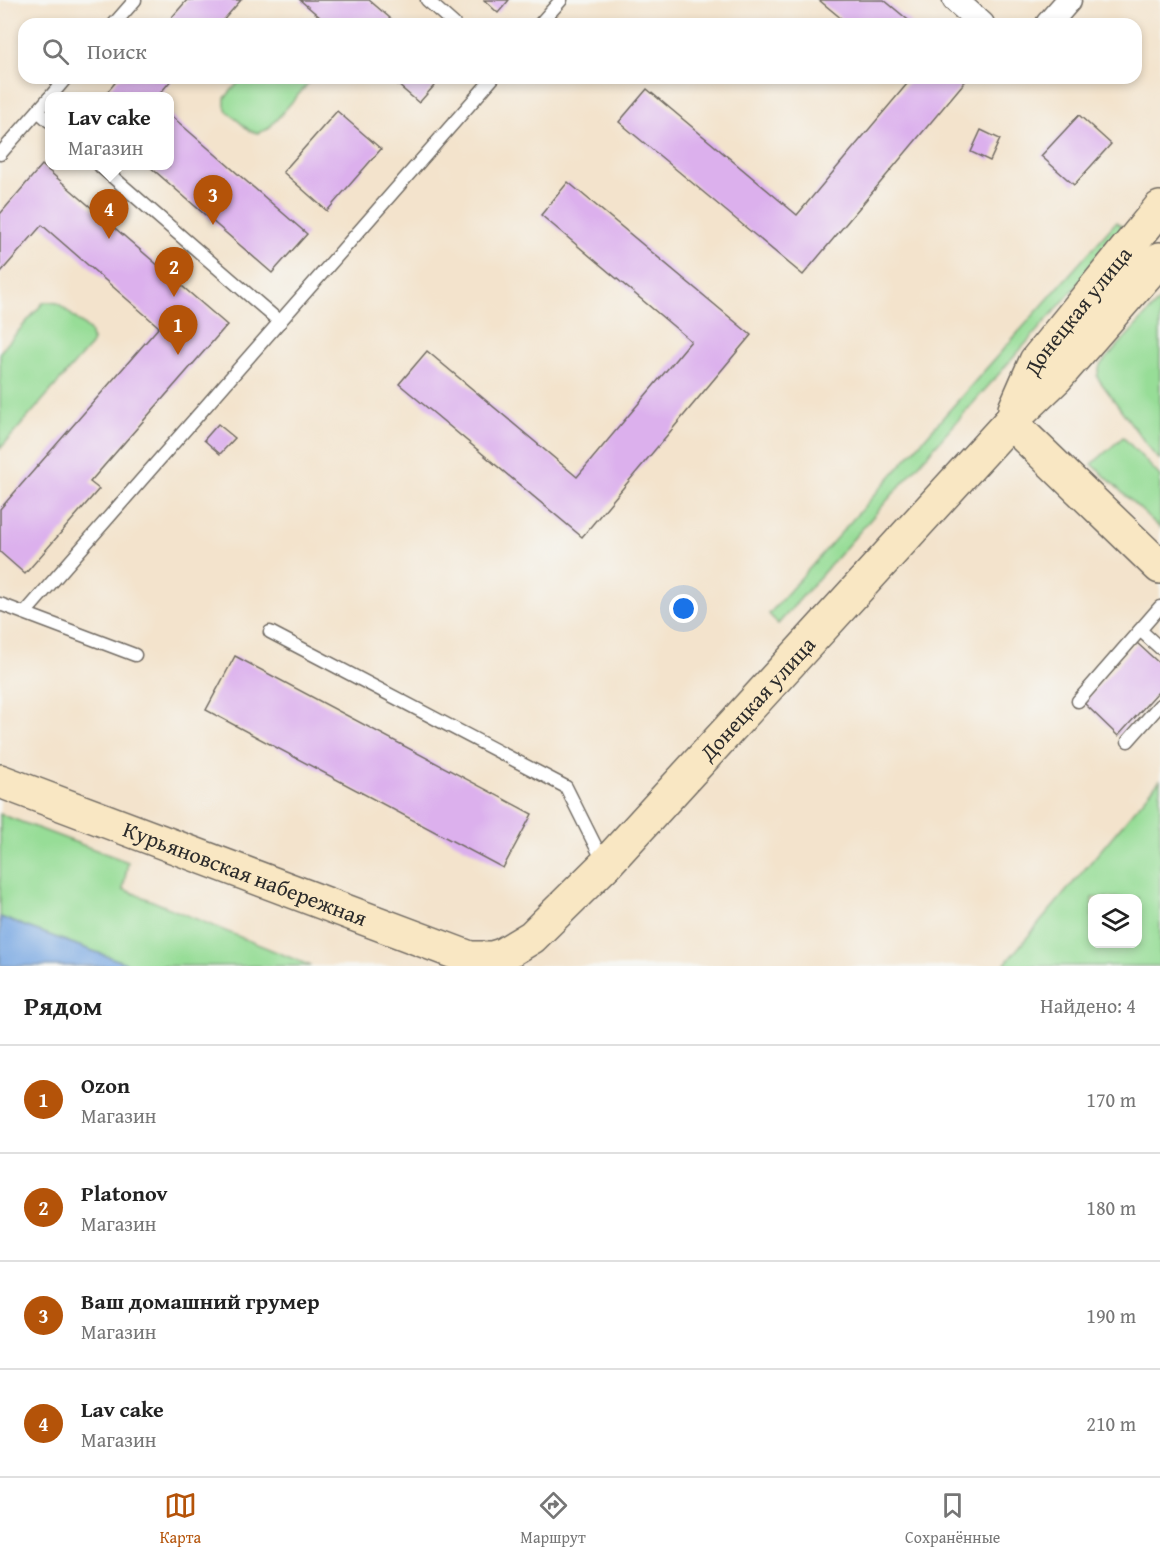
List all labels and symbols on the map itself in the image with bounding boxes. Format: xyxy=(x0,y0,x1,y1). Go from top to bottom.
pin: 3 xyxy=(194,176,232,225)
pin: 4 xyxy=(90,190,128,239)
street label: Донецкая улица xyxy=(1015,239,1139,382)
pin: 2 xyxy=(154,248,194,297)
pin: 1 xyxy=(158,306,198,355)
your location xyxy=(669,594,698,623)
street label: Донецкая улица xyxy=(691,629,823,768)
street label: Курьяновская набережная xyxy=(119,813,372,934)

